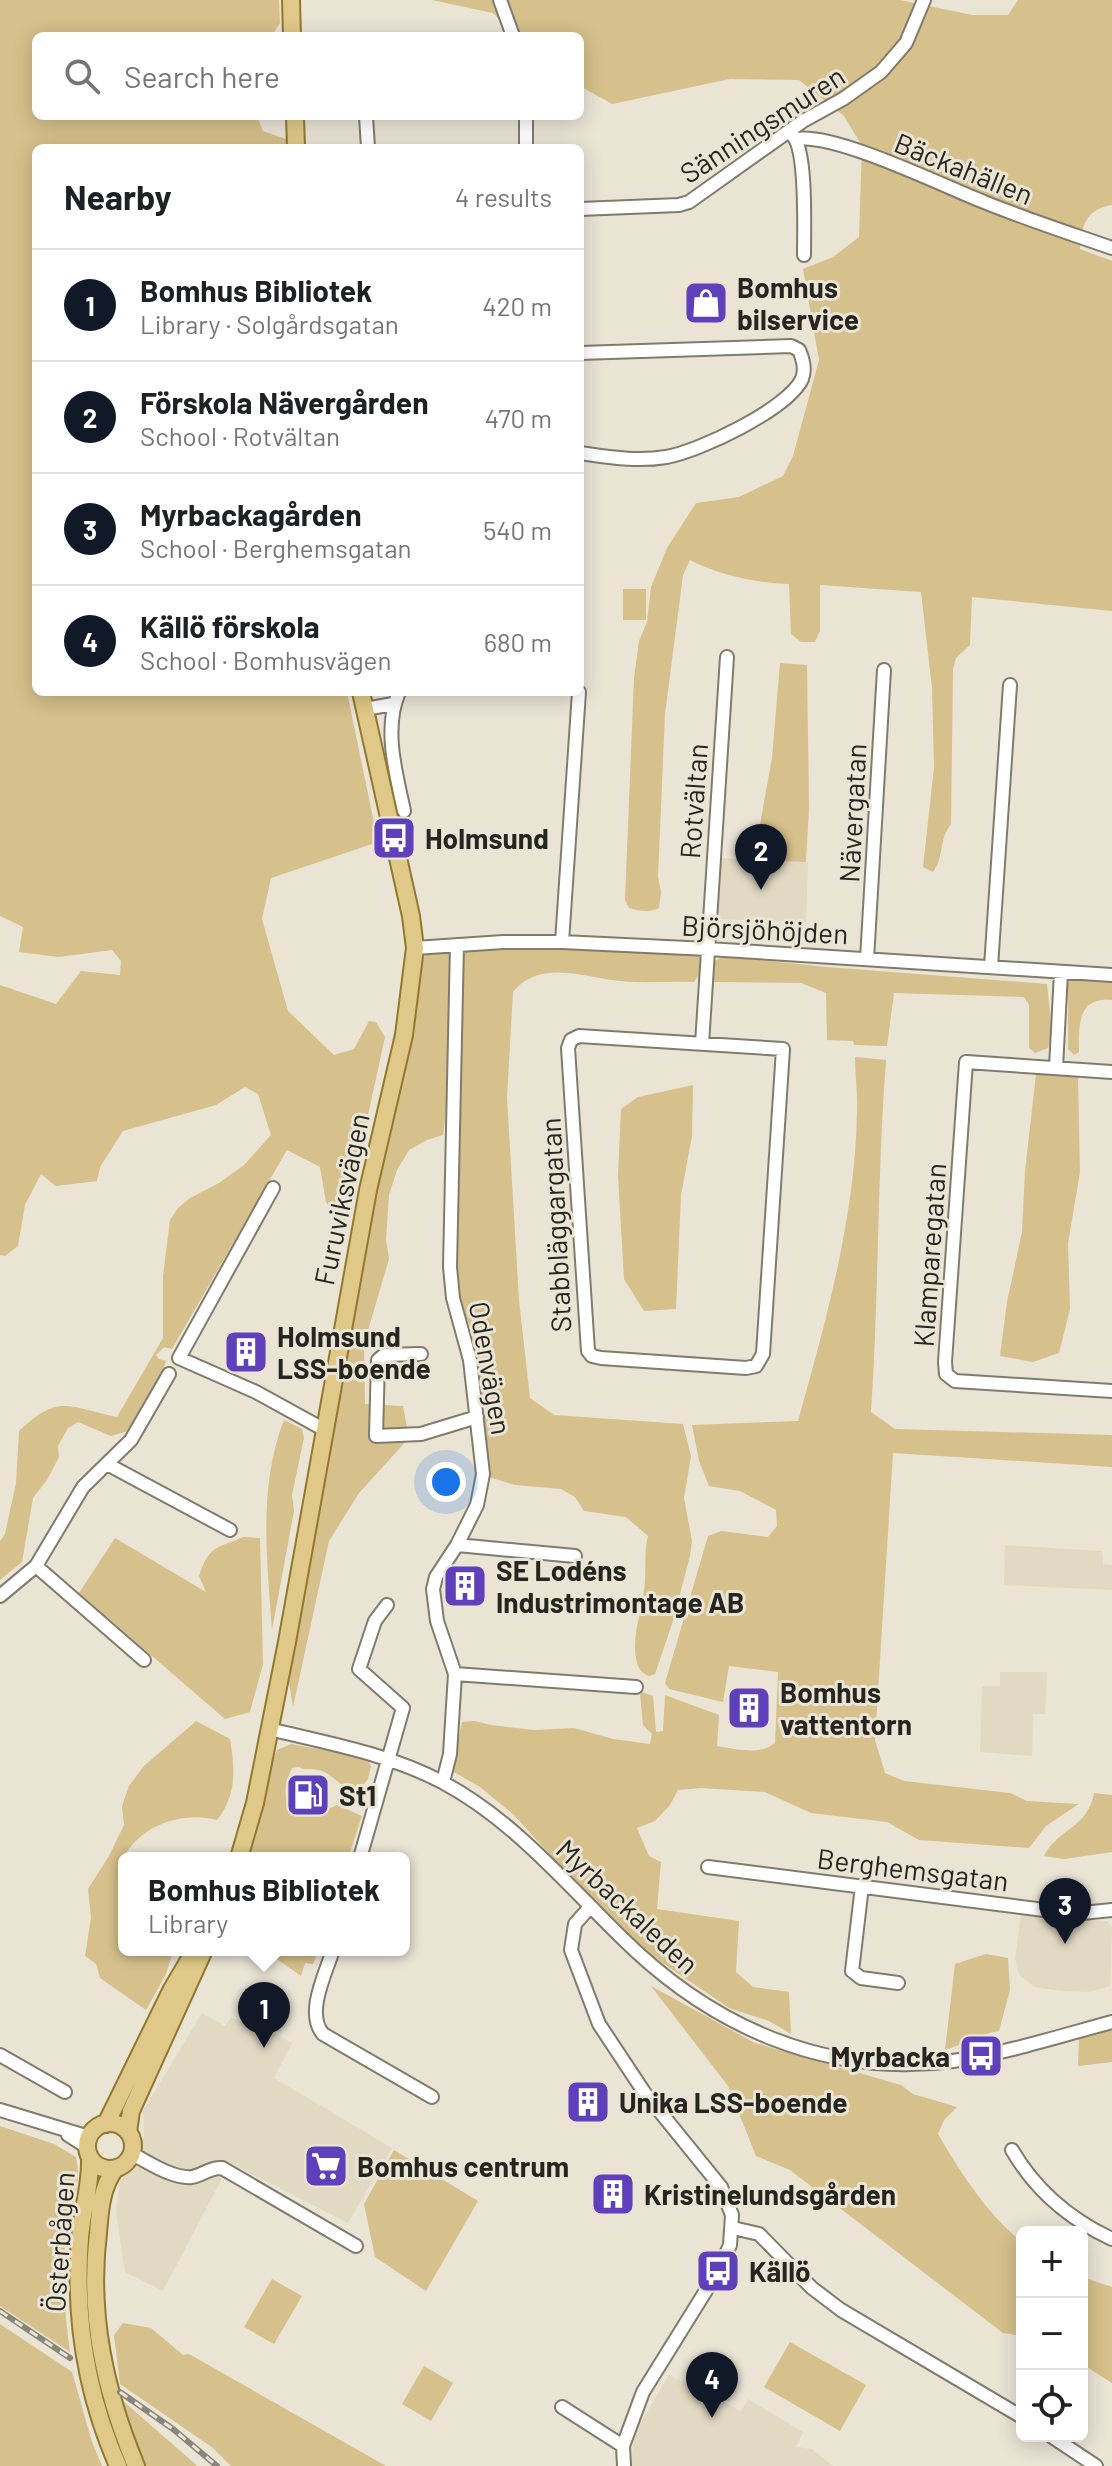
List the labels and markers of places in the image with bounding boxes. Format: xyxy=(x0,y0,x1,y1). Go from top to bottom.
place label: Bomhus bilservice xyxy=(737,270,859,336)
shop icon: Bomhus bilservice xyxy=(682,279,730,327)
bus stop icon: Holmsund xyxy=(370,814,418,862)
place label: Holmsund xyxy=(425,821,549,855)
pin: 2 xyxy=(735,824,787,890)
place label: Holmsund LSS-boende xyxy=(277,1319,431,1385)
building icon: Holmsund LSS-boende xyxy=(222,1328,270,1376)
place label: SE Lodéns Industrimontage AB xyxy=(496,1553,744,1619)
building icon: SE Lodéns Industrimontage AB xyxy=(441,1562,489,1610)
place label: Bomhus vattentorn xyxy=(780,1675,912,1741)
building icon: Bomhus vattentorn xyxy=(725,1684,773,1732)
fuel station icon: St1 xyxy=(284,1771,332,1819)
place label: St1 xyxy=(339,1778,376,1812)
pin: 3 xyxy=(1039,1878,1091,1944)
pin: 1 xyxy=(238,1982,290,2048)
bus stop icon: Myrbacka xyxy=(957,2032,1005,2080)
place label: Myrbacka xyxy=(830,2039,950,2073)
building icon: Unika LSS-boende xyxy=(564,2078,612,2126)
place label: Unika LSS-boende xyxy=(619,2085,848,2119)
supermarket icon: Bomhus centrum xyxy=(302,2142,350,2190)
place label: Bomhus centrum xyxy=(357,2149,569,2183)
building icon: Kristinelundsgården xyxy=(589,2170,637,2218)
place label: Kristinelundsgården xyxy=(644,2177,896,2211)
bus stop icon: Källö xyxy=(694,2247,742,2295)
place label: Källö xyxy=(749,2254,810,2288)
pin: 4 xyxy=(686,2352,738,2418)

